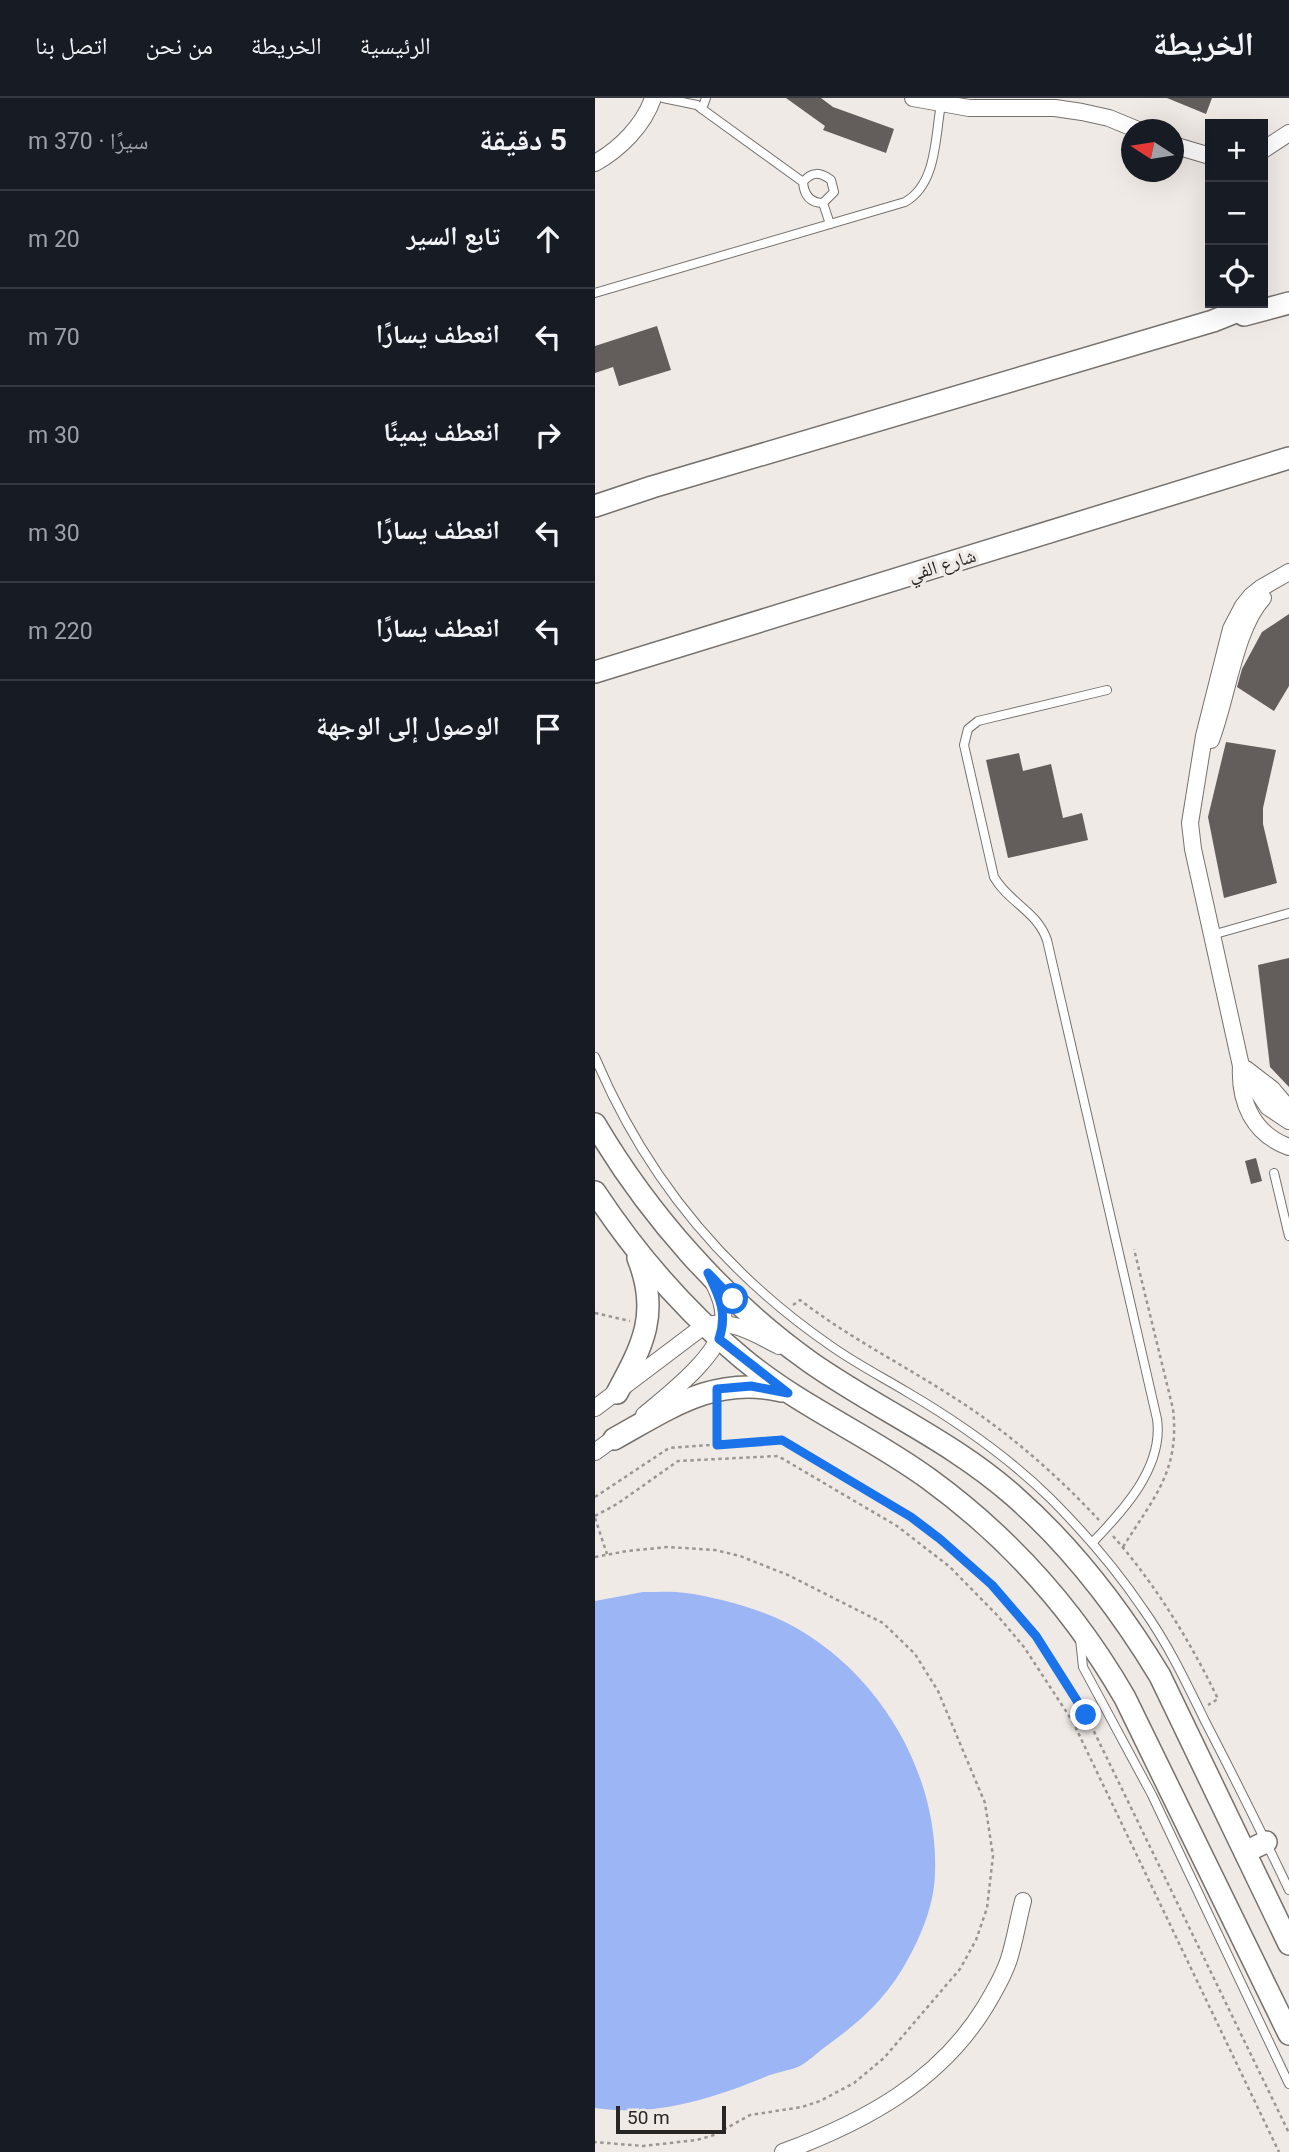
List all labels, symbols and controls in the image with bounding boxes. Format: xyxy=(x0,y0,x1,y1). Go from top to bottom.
text: الخريطة xyxy=(1153,24,1254,63)
text: اتصل بنا xyxy=(35,32,107,60)
text: من نحن xyxy=(145,32,213,60)
text: الخريطة xyxy=(251,32,322,60)
text: الرئيسية xyxy=(360,32,431,60)
north arrow xyxy=(1121,119,1184,182)
map controls xyxy=(1205,119,1268,308)
button: + xyxy=(1205,119,1268,182)
text: 5 دقيقة xyxy=(479,122,567,157)
text: سيرًا · 370 m xyxy=(28,128,148,155)
button: − xyxy=(1205,182,1268,245)
icon: ahead xyxy=(529,220,567,258)
text: تابع السير xyxy=(407,221,500,251)
text: 20 m xyxy=(28,226,80,253)
button: locate xyxy=(1205,245,1268,308)
icon: left xyxy=(529,318,567,356)
text: انعطف يسارًا xyxy=(376,319,500,349)
text: 70 m xyxy=(28,324,80,351)
icon: right xyxy=(529,416,567,454)
text: انعطف يمينًا xyxy=(383,417,500,447)
text: 30 m xyxy=(28,422,80,449)
icon: left xyxy=(529,514,567,552)
text: انعطف يسارًا xyxy=(376,515,500,545)
text: 30 m xyxy=(28,520,80,547)
street label: شارع الفي xyxy=(905,544,980,590)
icon: left xyxy=(529,612,567,650)
text: انعطف يسارًا xyxy=(376,613,500,643)
text: 220 m xyxy=(28,618,93,645)
icon: arrive xyxy=(529,710,567,748)
text: الوصول إلى الوجهة xyxy=(316,711,500,741)
route start xyxy=(717,1283,748,1314)
route end xyxy=(1070,1699,1101,1730)
scale bar xyxy=(616,2103,726,2135)
text: 50 m xyxy=(627,2106,670,2129)

